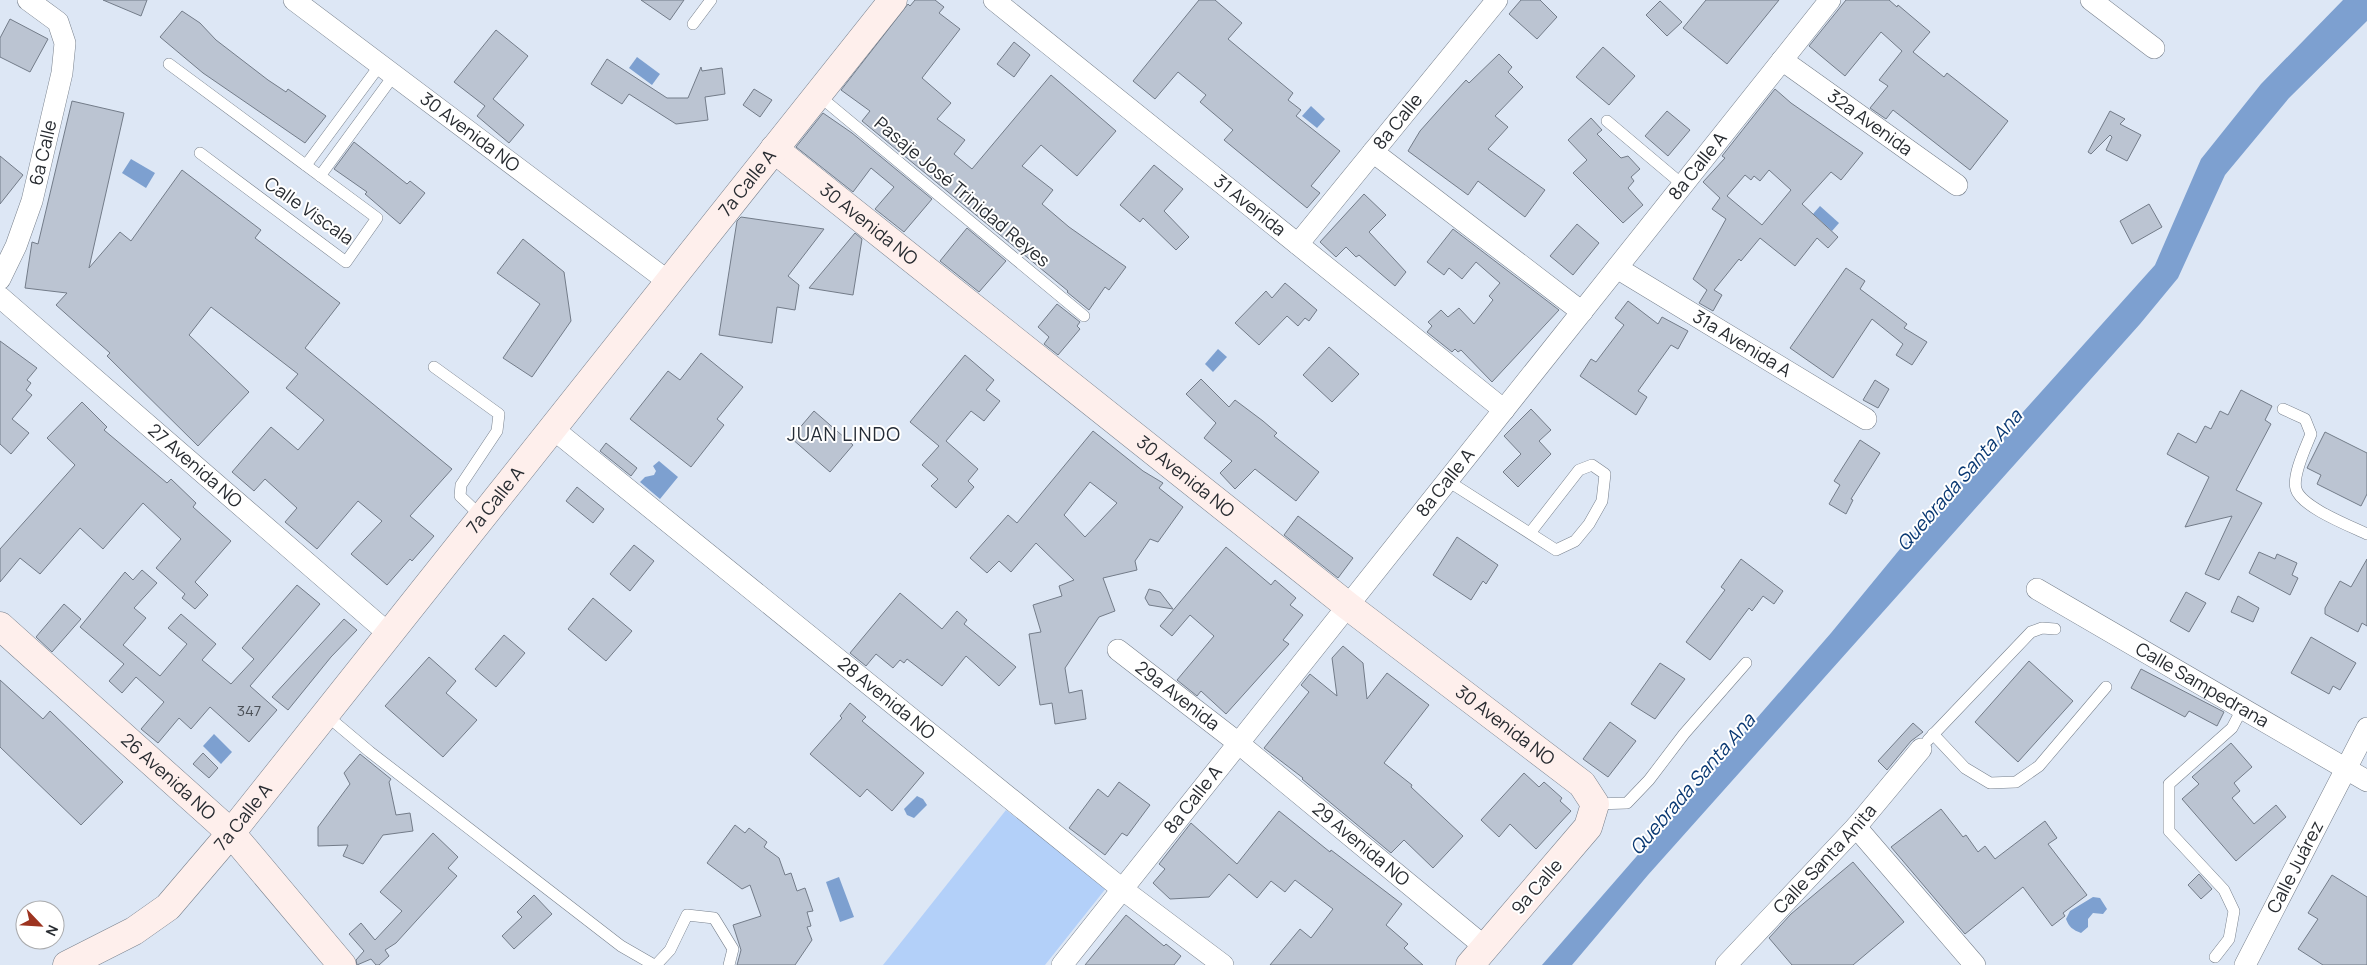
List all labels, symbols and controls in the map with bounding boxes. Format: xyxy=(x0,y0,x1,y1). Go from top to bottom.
street label: 32a Avenida xyxy=(1823,83,1918,161)
street label: 30 Avenida NO xyxy=(416,86,525,177)
street label: 8a Calle xyxy=(1367,88,1427,154)
street label: Pasaje José Trinidad Reyes xyxy=(870,111,1055,272)
street label: 6a Calle xyxy=(23,117,62,188)
street label: 8a Calle A xyxy=(1662,126,1732,205)
street label: 7a Calle A xyxy=(713,143,781,221)
street label: 31 Avenida xyxy=(1209,168,1291,241)
street label: Calle Viscala xyxy=(260,171,359,250)
street label: 30 Avenida NO xyxy=(815,177,923,270)
street label: 31a Avenida A xyxy=(1689,304,1797,382)
water label: Quebrada Santa Ana xyxy=(1890,403,2029,556)
street label: 27 Avenida NO xyxy=(144,418,248,513)
district label: JUAN LINDO xyxy=(787,421,901,447)
street label: 30 Avenida NO xyxy=(1132,429,1240,522)
street label: 8a Calle A xyxy=(1410,443,1480,521)
street label: 7a Calle A xyxy=(461,461,529,538)
street label: Calle Sampedrana xyxy=(2132,636,2274,732)
street label: 28 Avenida NO xyxy=(833,651,941,744)
street label: 29a Avenida xyxy=(1131,655,1225,735)
street label: 30 Avenida NO xyxy=(1451,679,1560,770)
house number: 347 xyxy=(237,700,261,721)
water label: Quebrada Santa Ana xyxy=(1623,707,1762,860)
street label: 26 Avenida NO xyxy=(117,727,221,825)
street label: 8a Calle A xyxy=(1158,760,1227,838)
street label: 7a Calle A xyxy=(208,778,277,855)
street label: 29 Avenida NO xyxy=(1308,796,1415,891)
street label: Calle Santa Anita xyxy=(1767,799,1881,919)
street label: Calle Juárez xyxy=(2261,816,2328,917)
street label: 9a Calle xyxy=(1505,853,1567,919)
north arrow xyxy=(15,900,65,950)
text: N xyxy=(41,922,63,939)

